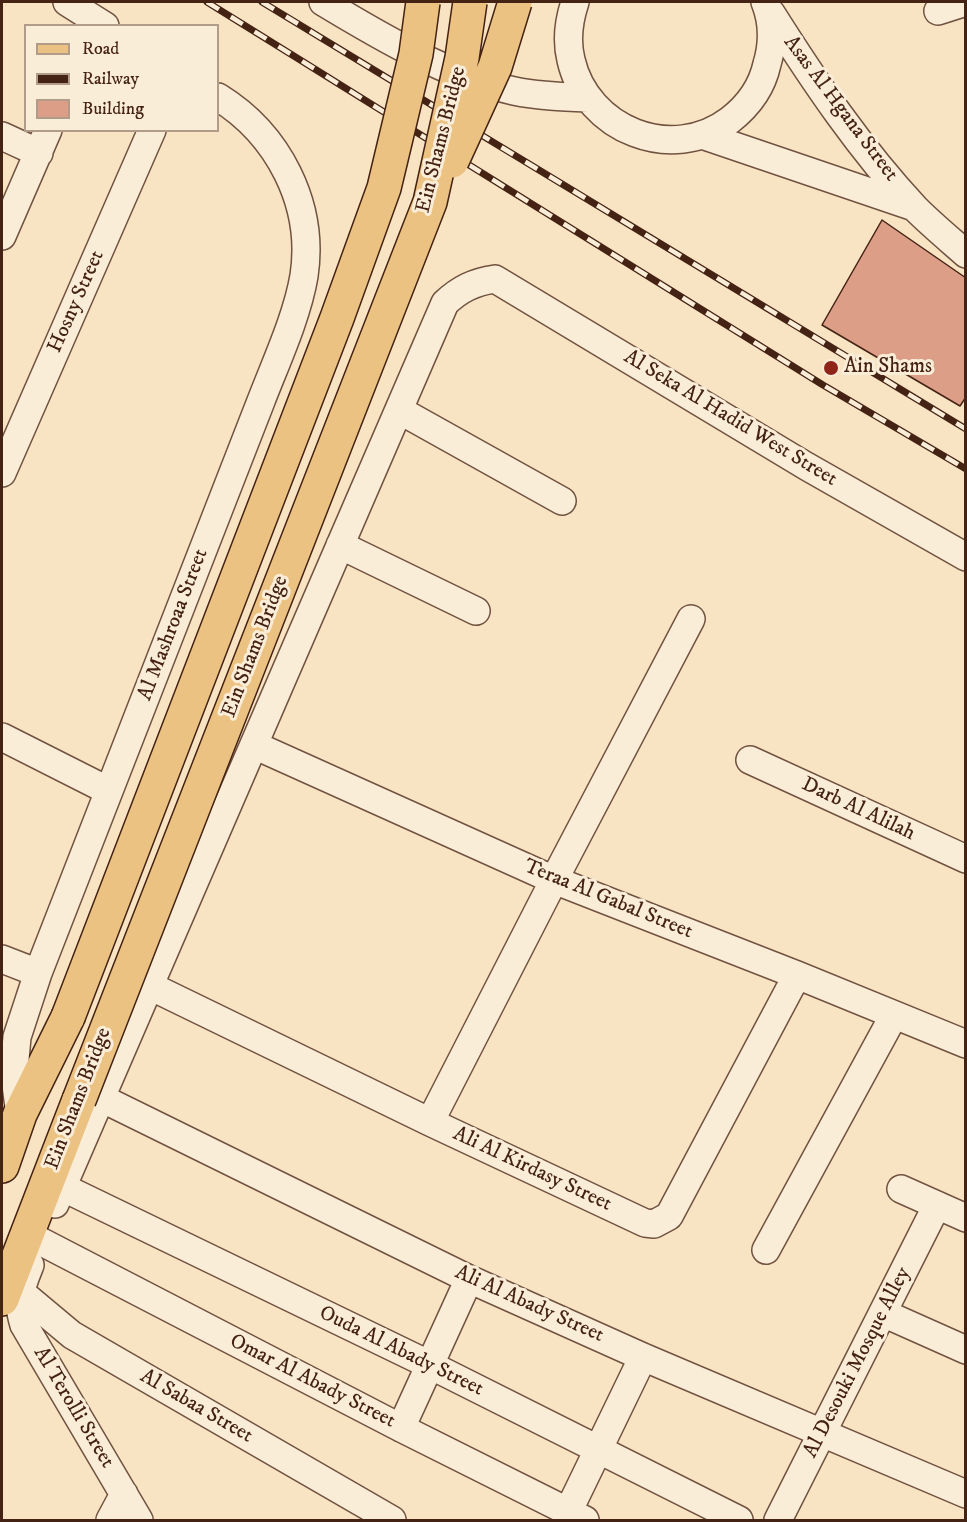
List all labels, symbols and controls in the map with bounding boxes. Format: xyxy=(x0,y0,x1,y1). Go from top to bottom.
legend xyxy=(24,24,219,132)
street label: Asas Al Hgana Street xyxy=(777,31,903,187)
text: Road xyxy=(82,38,119,60)
street label: Ein Shams Bridge xyxy=(412,64,472,216)
text: Railway xyxy=(82,68,139,90)
text: Building xyxy=(82,98,144,120)
street label: Hosny Street xyxy=(43,247,111,357)
street label: Al Seka Al Hadid West Street xyxy=(619,345,841,493)
place label: Ain Shams xyxy=(844,355,932,381)
marker: Ain Shams xyxy=(822,359,840,377)
street label: Al Mashroaa Street xyxy=(134,546,214,704)
street label: Ein Shams Bridge xyxy=(217,573,295,721)
street label: Darb Al Alilah xyxy=(797,773,919,847)
street label: Teraa Al Gabal Street xyxy=(520,855,696,945)
street label: Ein Shams Bridge xyxy=(40,1025,118,1173)
street label: Ali Al Kirdasy Street xyxy=(449,1122,615,1218)
street label: Ali Al Abady Street xyxy=(451,1261,607,1349)
street label: Al Desouki Mosque Alley xyxy=(799,1263,917,1463)
street label: Ouda Al Abady Street xyxy=(315,1301,487,1403)
street label: Omar Al Abady Street xyxy=(225,1329,399,1435)
street label: Al Terolli Street xyxy=(27,1343,119,1473)
street label: Al Sabaa Street xyxy=(135,1365,257,1449)

